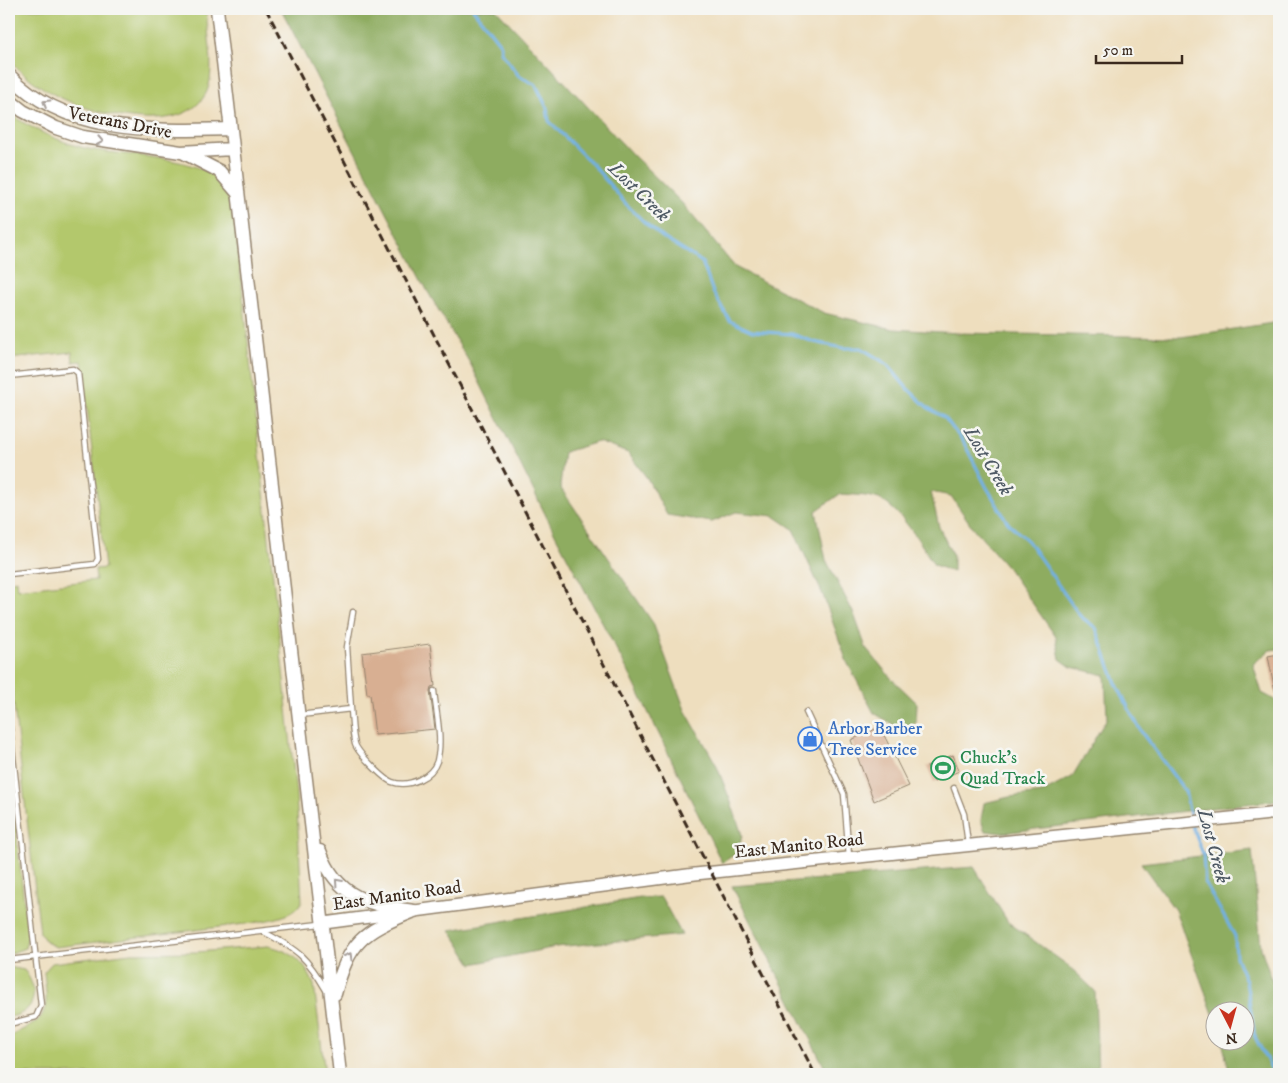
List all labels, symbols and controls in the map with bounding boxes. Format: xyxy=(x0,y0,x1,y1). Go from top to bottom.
scale bar xyxy=(1096,32,1182,64)
text: 50 m xyxy=(1103,41,1133,60)
one-way arrow xyxy=(42,100,51,110)
street label: Veterans Drive xyxy=(65,102,174,144)
one-way arrow xyxy=(96,135,105,145)
water label: Lost Creek xyxy=(603,157,674,227)
water label: Lost Creek xyxy=(958,422,1017,500)
place label: Arbor Barber Tree Service xyxy=(828,718,922,761)
shop icon: Arbor Barber Tree Service xyxy=(797,726,823,752)
place label: Chuck's Quad Track xyxy=(960,747,1045,790)
sports icon: Chuck's Quad Track xyxy=(930,755,956,781)
water label: Lost Creek xyxy=(1192,805,1234,886)
street label: East Manito Road xyxy=(733,828,865,864)
street label: East Manito Road xyxy=(331,876,463,916)
one-way arrow xyxy=(335,878,344,887)
one-way arrow xyxy=(342,952,352,961)
north arrow xyxy=(1206,1000,1256,1050)
text: N xyxy=(1224,1028,1238,1048)

